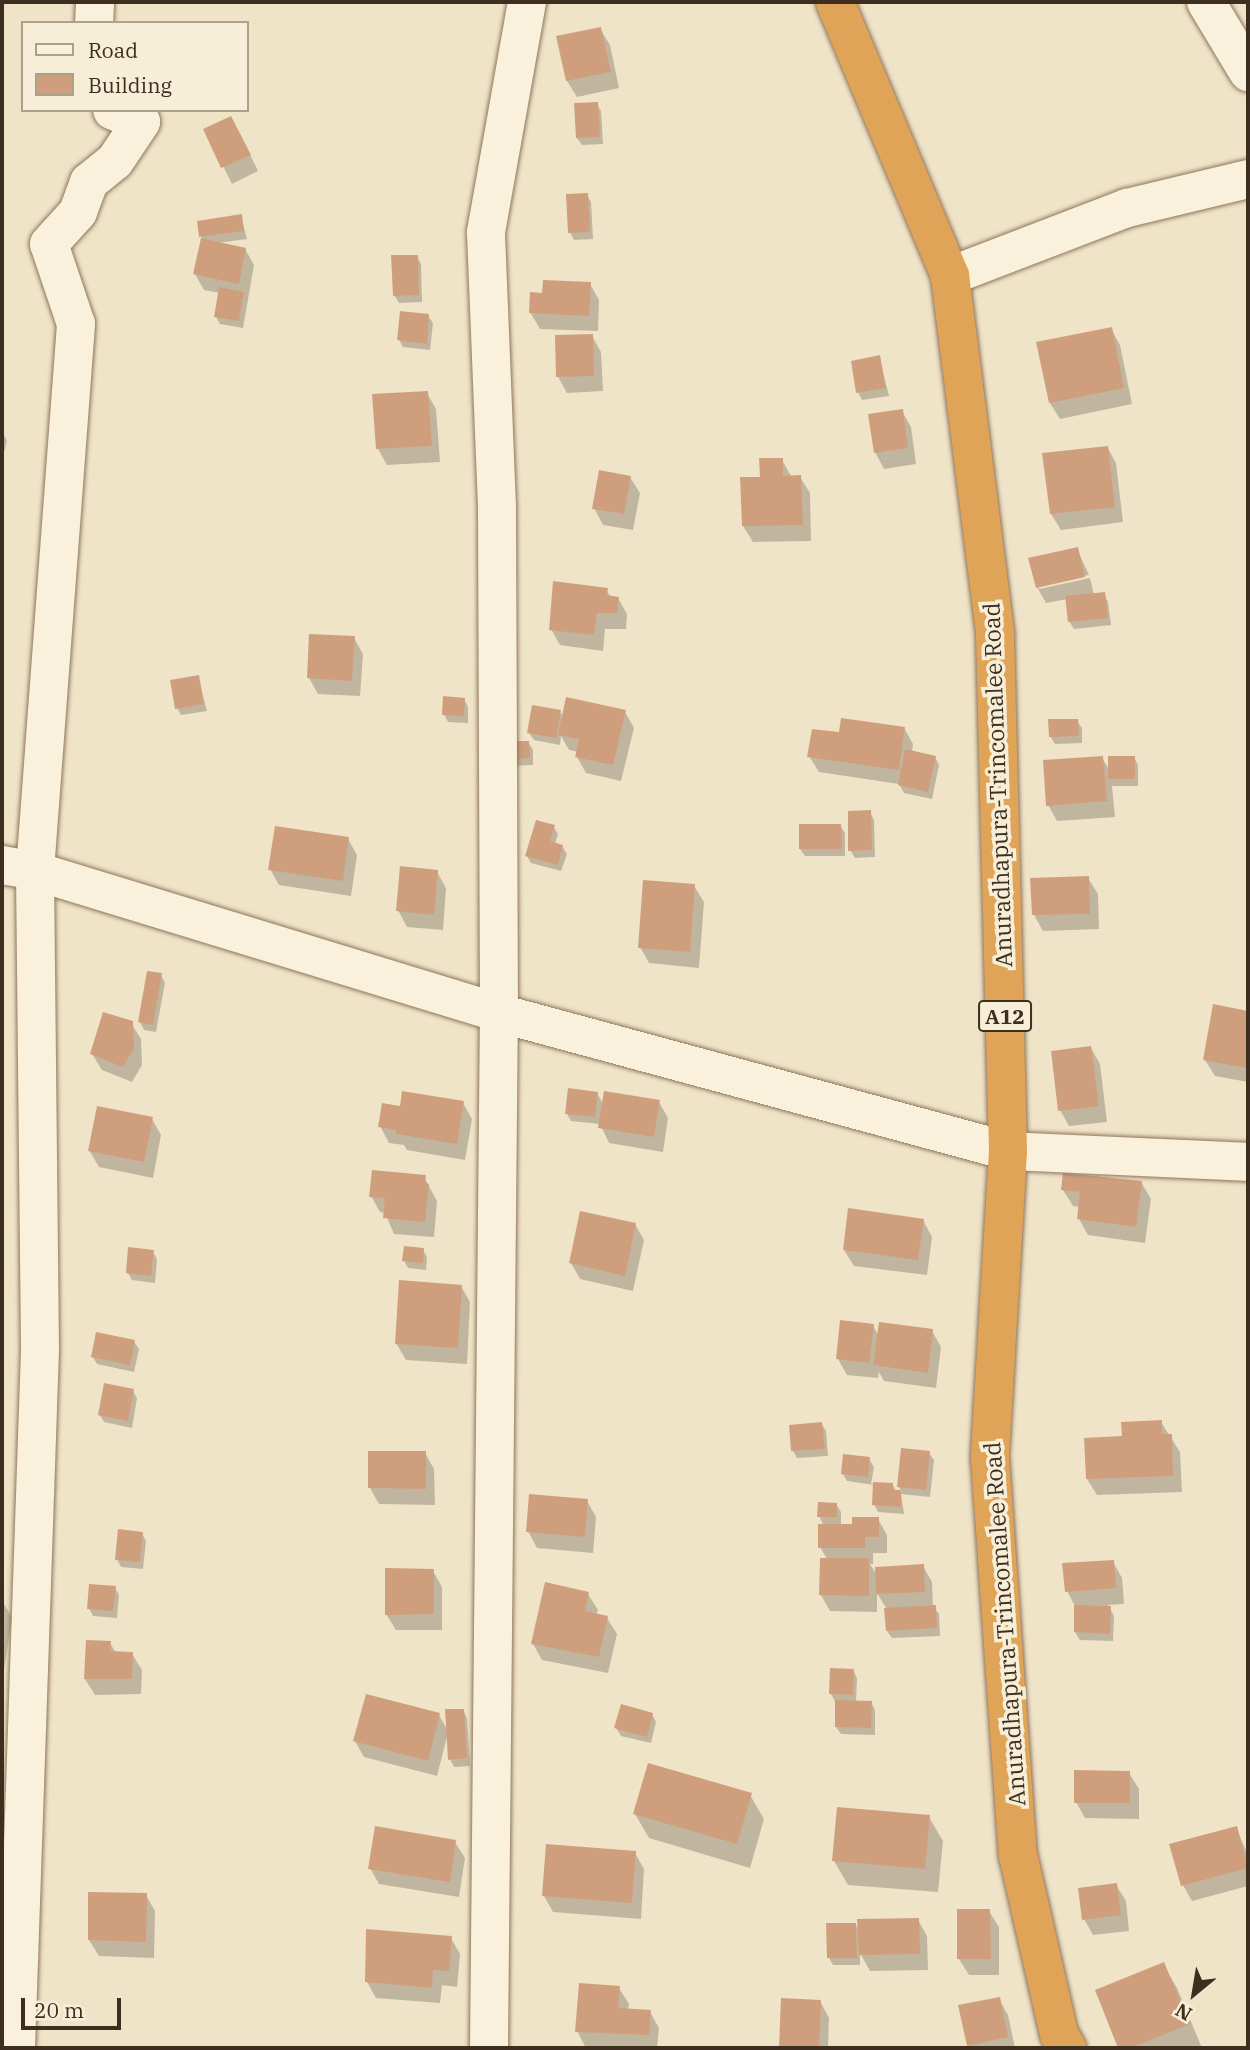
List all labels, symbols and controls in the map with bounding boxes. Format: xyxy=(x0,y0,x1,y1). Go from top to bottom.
legend xyxy=(21,21,248,112)
text: Road xyxy=(88,36,138,64)
text: Building xyxy=(88,71,172,99)
street label: Anuradhapura-Trincomalee Road xyxy=(977,602,1017,968)
road number: A12 xyxy=(977,998,1033,1034)
street label: Anuradhapura-Trincomalee Road xyxy=(978,1441,1030,1807)
north arrow xyxy=(1159,1959,1229,2029)
scale bar xyxy=(24,1983,124,2027)
text: 20 m xyxy=(34,1996,84,2024)
text: N xyxy=(1171,1998,1196,2026)

